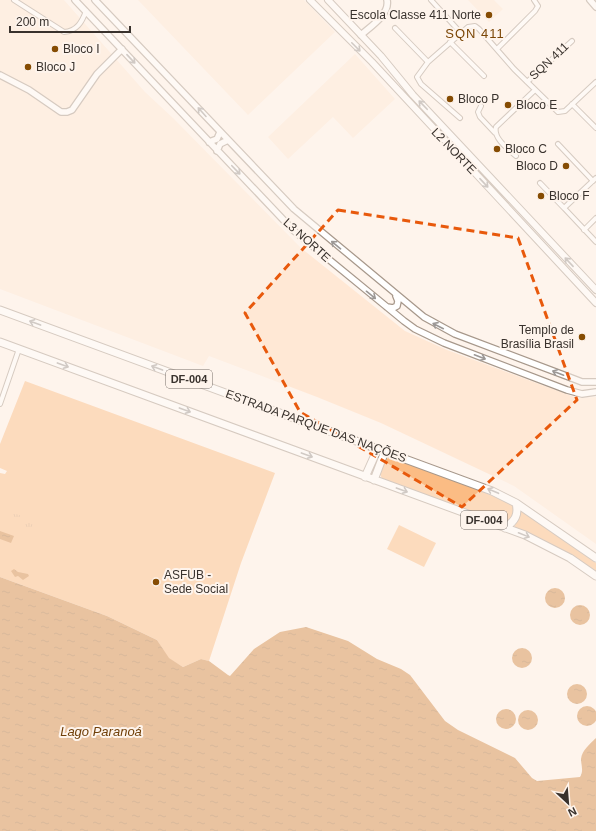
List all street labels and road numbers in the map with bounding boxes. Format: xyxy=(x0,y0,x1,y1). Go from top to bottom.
street label: SQN 411 xyxy=(527,39,572,83)
street label: L2 NORTE xyxy=(429,125,479,177)
street label: L3 NORTE xyxy=(281,215,333,265)
road number: DF-004 xyxy=(166,370,212,388)
street label: ESTRADA PARQUE DAS NAÇÕES xyxy=(224,386,409,465)
road number: DF-004 xyxy=(461,511,507,529)

